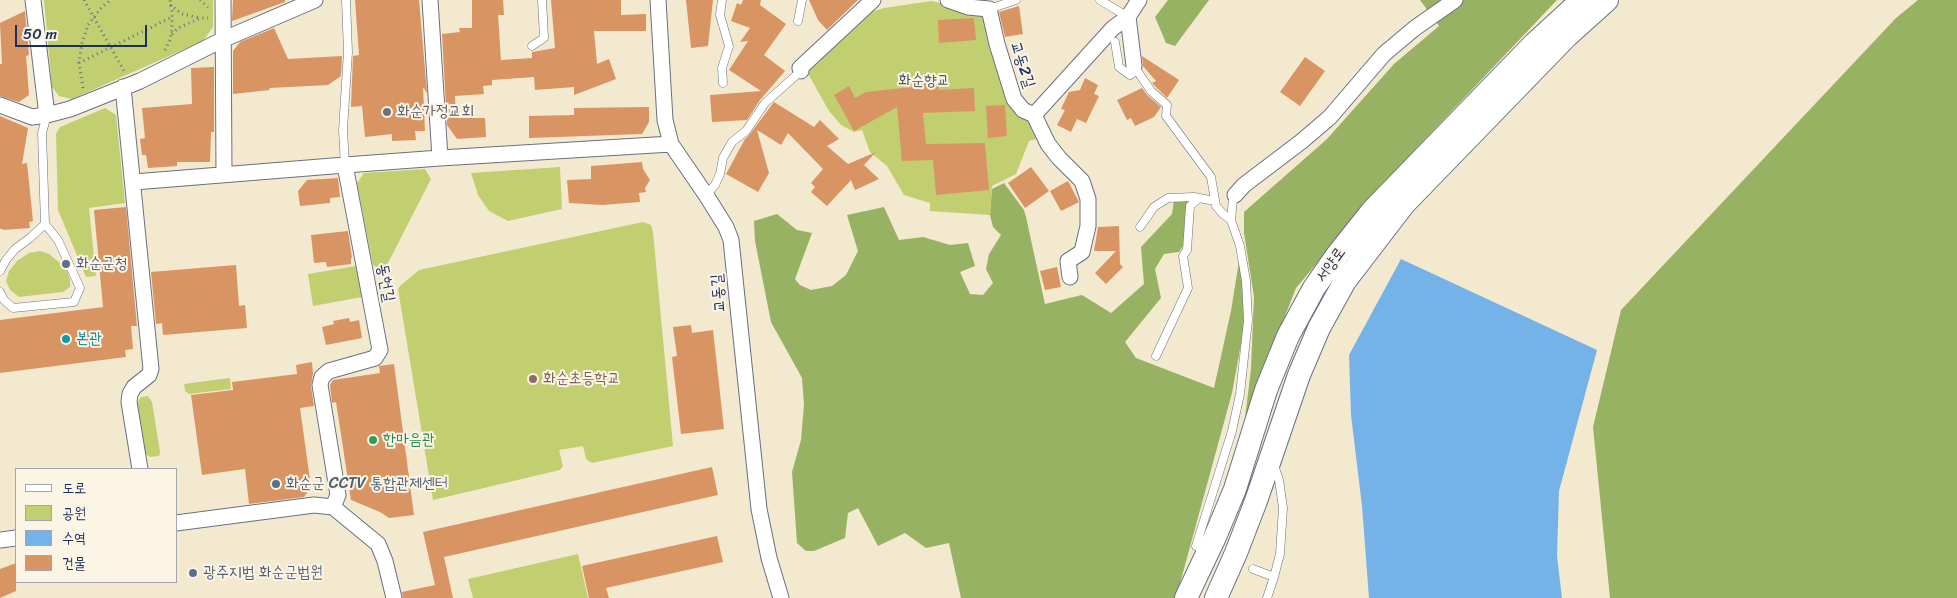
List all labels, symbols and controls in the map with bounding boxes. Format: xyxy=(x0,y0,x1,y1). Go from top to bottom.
scale bar xyxy=(18,15,150,47)
text: 50 m xyxy=(23,21,57,47)
street label: 교동2길 xyxy=(1005,39,1039,91)
park label: 화순향교 xyxy=(898,71,950,91)
place label: 화순가정교회 xyxy=(397,102,474,122)
marker: 화순가정교회 xyxy=(381,106,393,118)
street label: 서양로 xyxy=(1312,244,1350,286)
place label: 화순군청 xyxy=(76,254,128,274)
marker: 화순군청 xyxy=(60,258,72,270)
street label: 동헌길 xyxy=(372,262,398,304)
street label: 교동길 xyxy=(708,273,730,313)
place label: 본관 xyxy=(76,329,102,349)
marker: 본관 xyxy=(60,333,72,345)
place label: 화순초등학교 xyxy=(543,369,620,389)
marker: 화순초등학교 xyxy=(527,373,539,385)
place label: 한마음관 xyxy=(383,430,434,450)
marker: 한마음관 xyxy=(367,434,379,446)
legend xyxy=(15,468,178,583)
place label: 화순군 CCTV 통합관제센터 xyxy=(286,474,448,494)
text: 도로 xyxy=(62,475,86,501)
marker: 화순군 CCTV 통합관제센터 xyxy=(270,478,282,490)
text: 공원 xyxy=(62,500,86,526)
text: 수역 xyxy=(62,525,86,551)
text: 건물 xyxy=(62,550,86,576)
place label: 광주지법 화순군법원 xyxy=(203,563,323,583)
marker: 광주지법 화순군법원 xyxy=(187,567,199,579)

